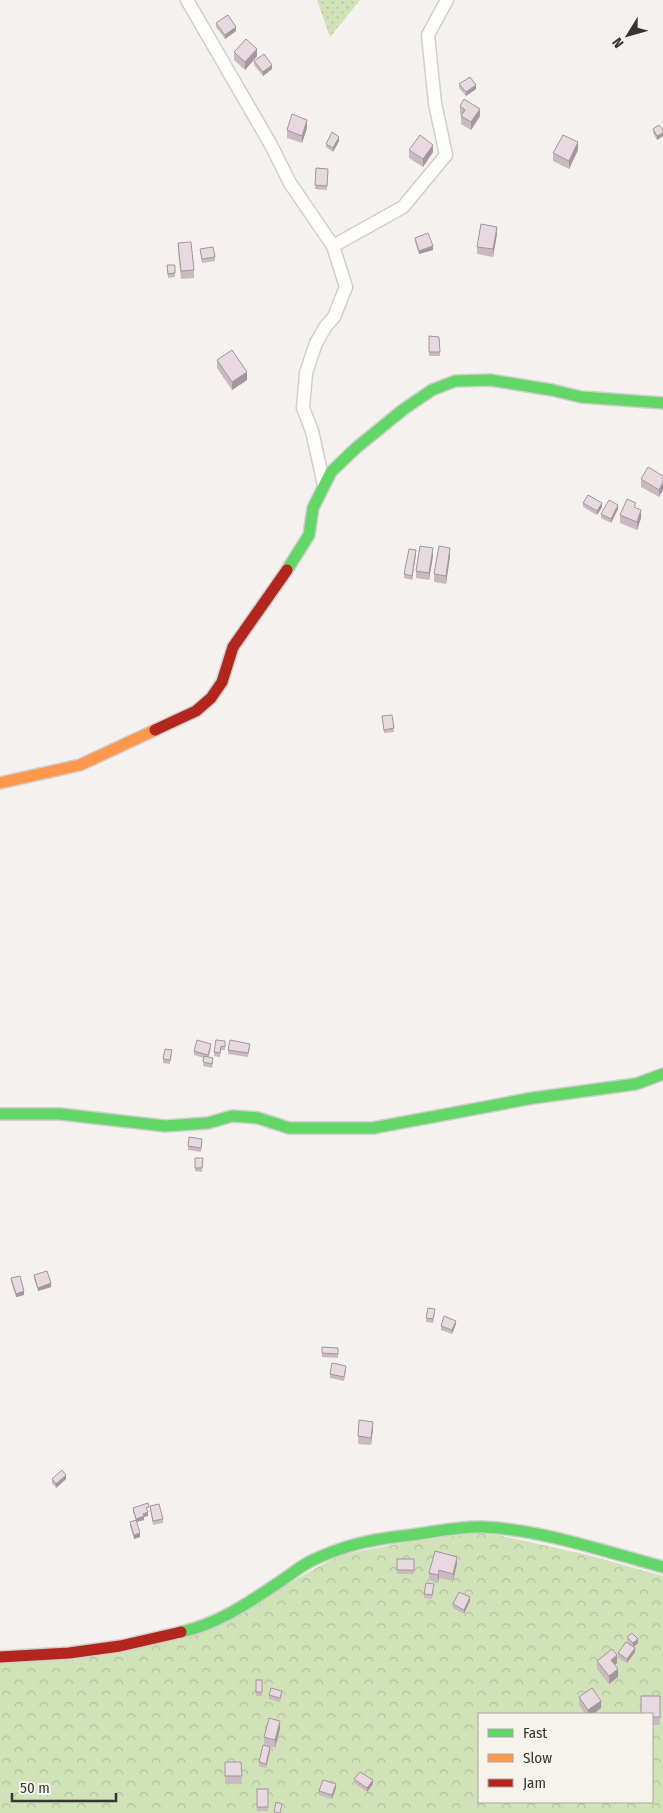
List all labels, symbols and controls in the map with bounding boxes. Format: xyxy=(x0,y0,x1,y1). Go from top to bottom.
north arrow xyxy=(603,10,653,60)
text: N xyxy=(609,34,627,51)
legend xyxy=(478,1713,653,1803)
text: Fast xyxy=(523,1724,547,1742)
text: Slow xyxy=(523,1749,552,1767)
scale bar xyxy=(12,1770,116,1802)
text: Jam xyxy=(523,1774,546,1792)
text: 50 m xyxy=(20,1779,50,1797)

